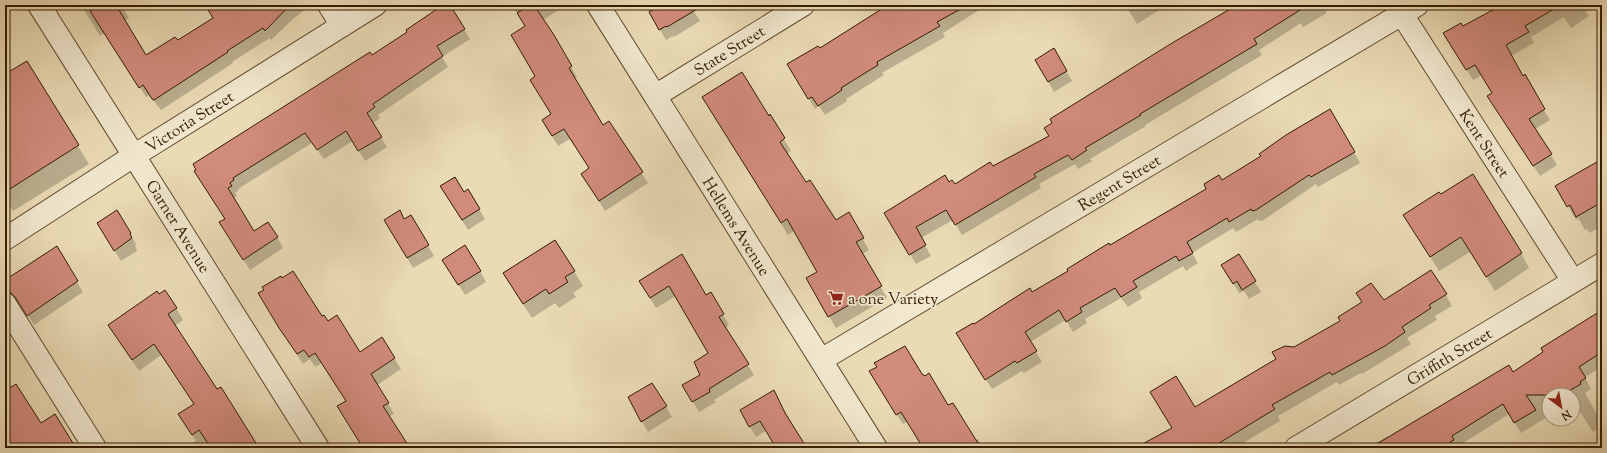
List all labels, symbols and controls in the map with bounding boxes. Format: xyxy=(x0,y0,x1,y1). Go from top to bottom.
street label: State Street xyxy=(690,21,771,83)
street label: Victoria Street xyxy=(142,86,239,159)
street label: Kent Street xyxy=(1452,105,1514,184)
street label: Regent Street xyxy=(1074,150,1167,218)
street label: Hellems Avenue xyxy=(695,173,774,281)
street label: Garner Avenue xyxy=(139,176,215,278)
supermarket icon: a one Variety xyxy=(827,289,845,307)
place label: a one Variety xyxy=(848,289,938,312)
street label: Griffith Street xyxy=(1403,323,1498,393)
north arrow xyxy=(1541,387,1581,427)
text: N xyxy=(1558,405,1575,424)

